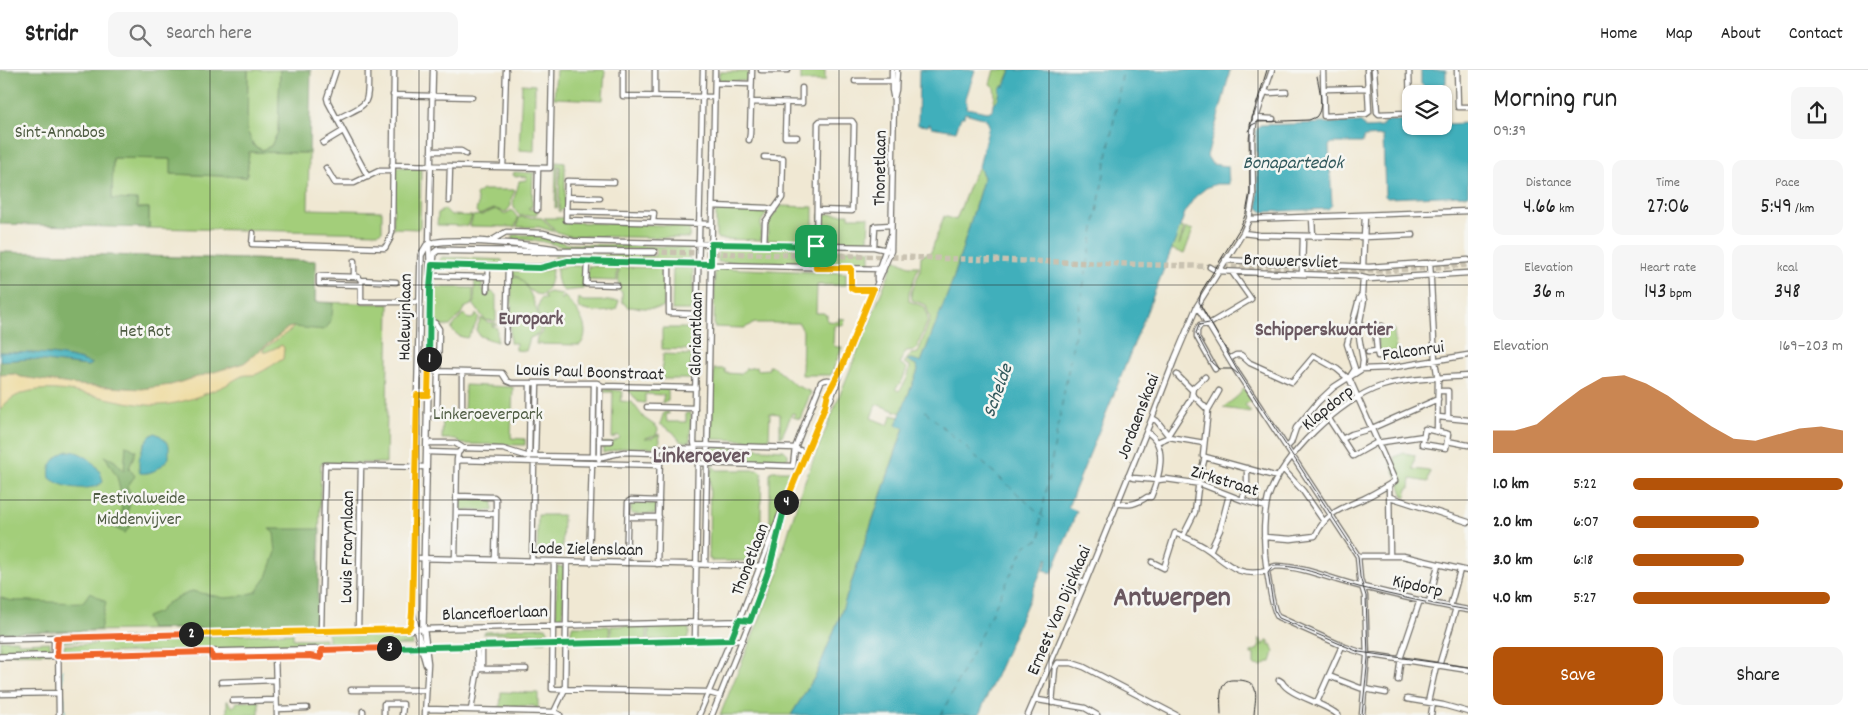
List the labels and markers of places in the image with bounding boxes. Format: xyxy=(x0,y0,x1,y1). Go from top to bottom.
pin xyxy=(795,225,837,267)
pin: 1 xyxy=(416,346,442,372)
pin: 4 xyxy=(774,490,798,514)
pin: 2 xyxy=(178,622,204,646)
pin: 3 xyxy=(376,636,402,660)

